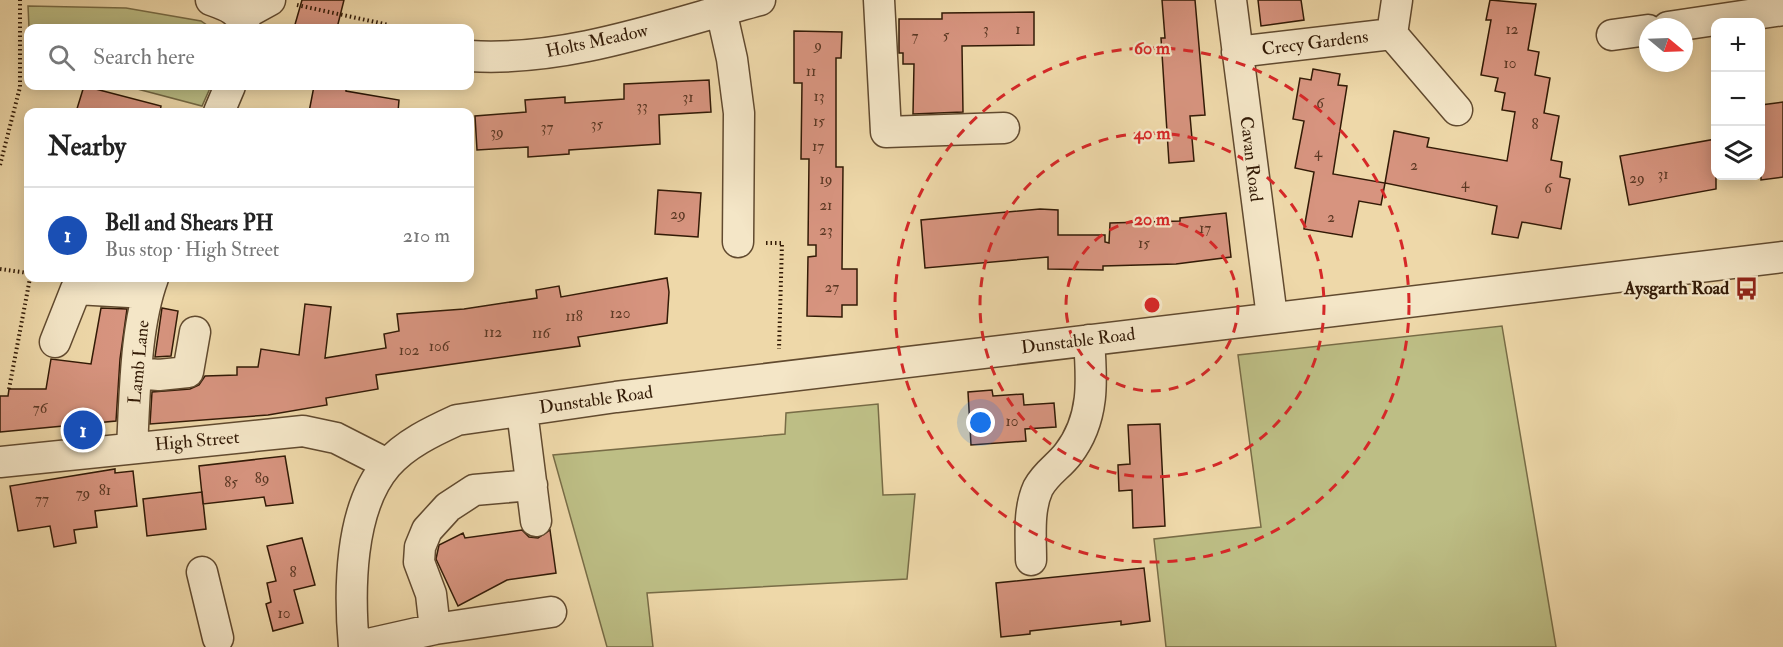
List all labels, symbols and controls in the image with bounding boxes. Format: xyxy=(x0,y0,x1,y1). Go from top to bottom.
north arrow xyxy=(1639,18,1693,72)
map controls xyxy=(1711,18,1765,180)
button: + xyxy=(1711,18,1765,72)
street label: Holts Meadow xyxy=(544,19,651,63)
house number: 3 xyxy=(983,20,989,39)
house number: 1 xyxy=(1015,20,1021,39)
house number: 12 xyxy=(1506,20,1519,39)
search box xyxy=(24,24,474,90)
street label: Crecy Gardens xyxy=(1260,25,1370,61)
house number: 5 xyxy=(943,26,950,45)
house number: 7 xyxy=(912,27,919,46)
house number: 9 xyxy=(813,36,822,55)
text: 60 m xyxy=(1134,37,1171,60)
icon: search xyxy=(45,41,78,74)
text: Search here xyxy=(93,43,195,71)
house number: 10 xyxy=(1504,54,1516,73)
house number: 11 xyxy=(806,62,816,81)
button: − xyxy=(1711,72,1765,126)
house number: 13 xyxy=(813,87,825,106)
house number: 31 xyxy=(682,88,694,107)
house number: 6 xyxy=(1316,94,1325,113)
house number: 33 xyxy=(636,97,648,116)
house number: 15 xyxy=(813,112,825,131)
house number: 35 xyxy=(591,115,604,134)
street label: Cavan Road xyxy=(1234,115,1268,203)
house number: 8 xyxy=(1531,115,1539,134)
house number: 37 xyxy=(541,118,553,137)
text: 40 m xyxy=(1133,122,1171,145)
house number: 39 xyxy=(490,123,504,142)
button: layers xyxy=(1711,126,1765,180)
text: Nearby xyxy=(48,131,126,163)
house number: 17 xyxy=(812,137,824,156)
house number: 4 xyxy=(1314,143,1323,162)
house number: 2 xyxy=(1410,156,1418,175)
house number: 31 xyxy=(1657,165,1669,184)
house number: 29 xyxy=(1629,169,1645,188)
house number: 19 xyxy=(820,170,832,189)
house number: 4 xyxy=(1461,174,1470,193)
house number: 6 xyxy=(1544,179,1553,198)
house number: 21 xyxy=(820,196,832,215)
house number: 29 xyxy=(670,205,686,224)
text: 20 m xyxy=(1134,208,1171,231)
house number: 2 xyxy=(1327,208,1335,227)
text: Bell and Shears PH xyxy=(105,209,274,237)
house number: 17 xyxy=(1199,219,1211,238)
house number: 23 xyxy=(819,221,833,240)
text: 1 xyxy=(64,223,71,248)
text: 210 m xyxy=(403,223,450,248)
house number: 15 xyxy=(1138,234,1150,253)
text: Bus stop · High Street xyxy=(105,237,279,262)
bus stop icon: Aysgarth Road xyxy=(1734,275,1760,301)
place label: Aysgarth Road xyxy=(1623,277,1729,300)
house number: 27 xyxy=(825,278,839,297)
centre of rings xyxy=(1142,295,1162,315)
house number: 120 xyxy=(610,304,630,323)
house number: 118 xyxy=(565,307,583,326)
street label: Lamb Lane xyxy=(123,318,155,405)
house number: 112 xyxy=(484,323,503,342)
street label: Dunstable Road xyxy=(1020,323,1137,359)
house number: 116 xyxy=(532,324,552,343)
house number: 106 xyxy=(429,337,451,356)
house number: 102 xyxy=(399,341,420,360)
street label: Dunstable Road xyxy=(538,381,655,419)
house number: 76 xyxy=(33,399,49,418)
pin: 1 xyxy=(64,408,103,452)
your location xyxy=(966,408,995,437)
house number: 10 xyxy=(1006,412,1018,431)
street label: High Street xyxy=(154,426,241,456)
house number: 89 xyxy=(255,469,269,488)
house number: 85 xyxy=(224,473,238,492)
house number: 81 xyxy=(99,481,111,500)
house number: 79 xyxy=(76,484,90,503)
house number: 77 xyxy=(35,490,49,509)
house number: 8 xyxy=(289,563,297,582)
house number: 10 xyxy=(278,604,290,623)

